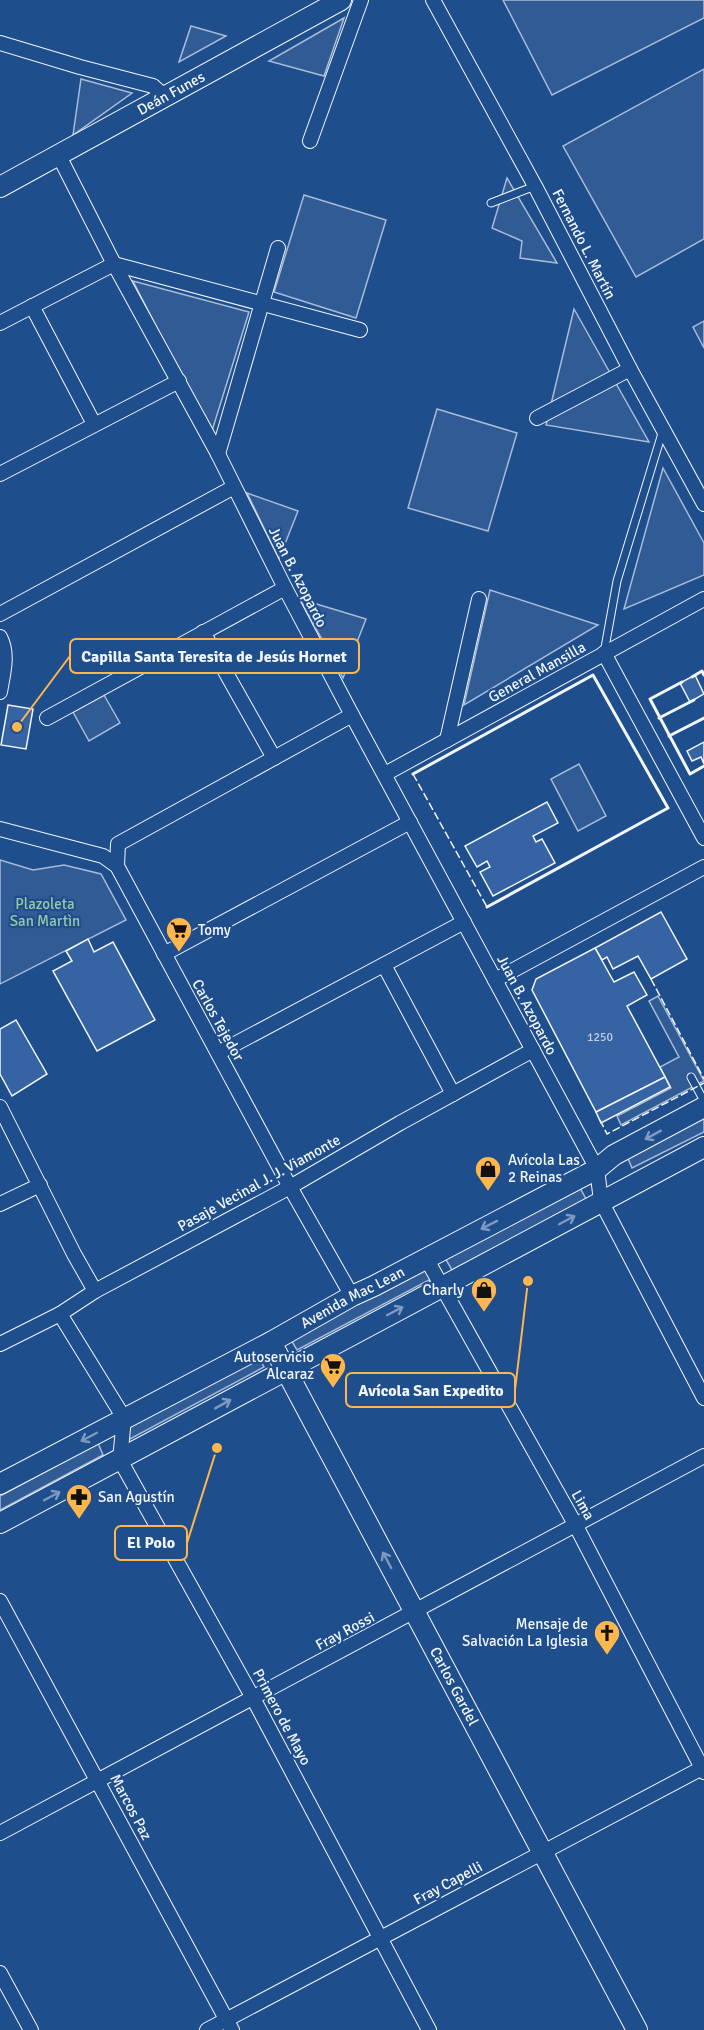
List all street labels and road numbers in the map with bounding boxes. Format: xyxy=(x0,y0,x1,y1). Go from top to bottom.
street label: Deán Funes xyxy=(134,67,208,119)
street label: Fernando L. Martín xyxy=(548,186,620,302)
street label: Juan B. Azopardo xyxy=(265,524,331,630)
street label: General Mansilla xyxy=(485,638,589,706)
street label: Juan B. Azopardo xyxy=(493,952,561,1058)
street label: Carlos Tejedor xyxy=(188,976,248,1064)
street label: Pasaje Vecinal J. J. Viamonte xyxy=(175,1131,343,1235)
street label: Avenida Mac Lean xyxy=(297,1263,408,1332)
street label: Lima xyxy=(568,1487,598,1523)
street label: Fray Rossi xyxy=(312,1608,378,1654)
street label: Carlos Gardel xyxy=(426,1644,482,1729)
street label: Primero de Mayo xyxy=(249,1666,315,1769)
street label: Marcos Paz xyxy=(106,1771,156,1843)
street label: Fray Capelli xyxy=(411,1857,485,1909)

